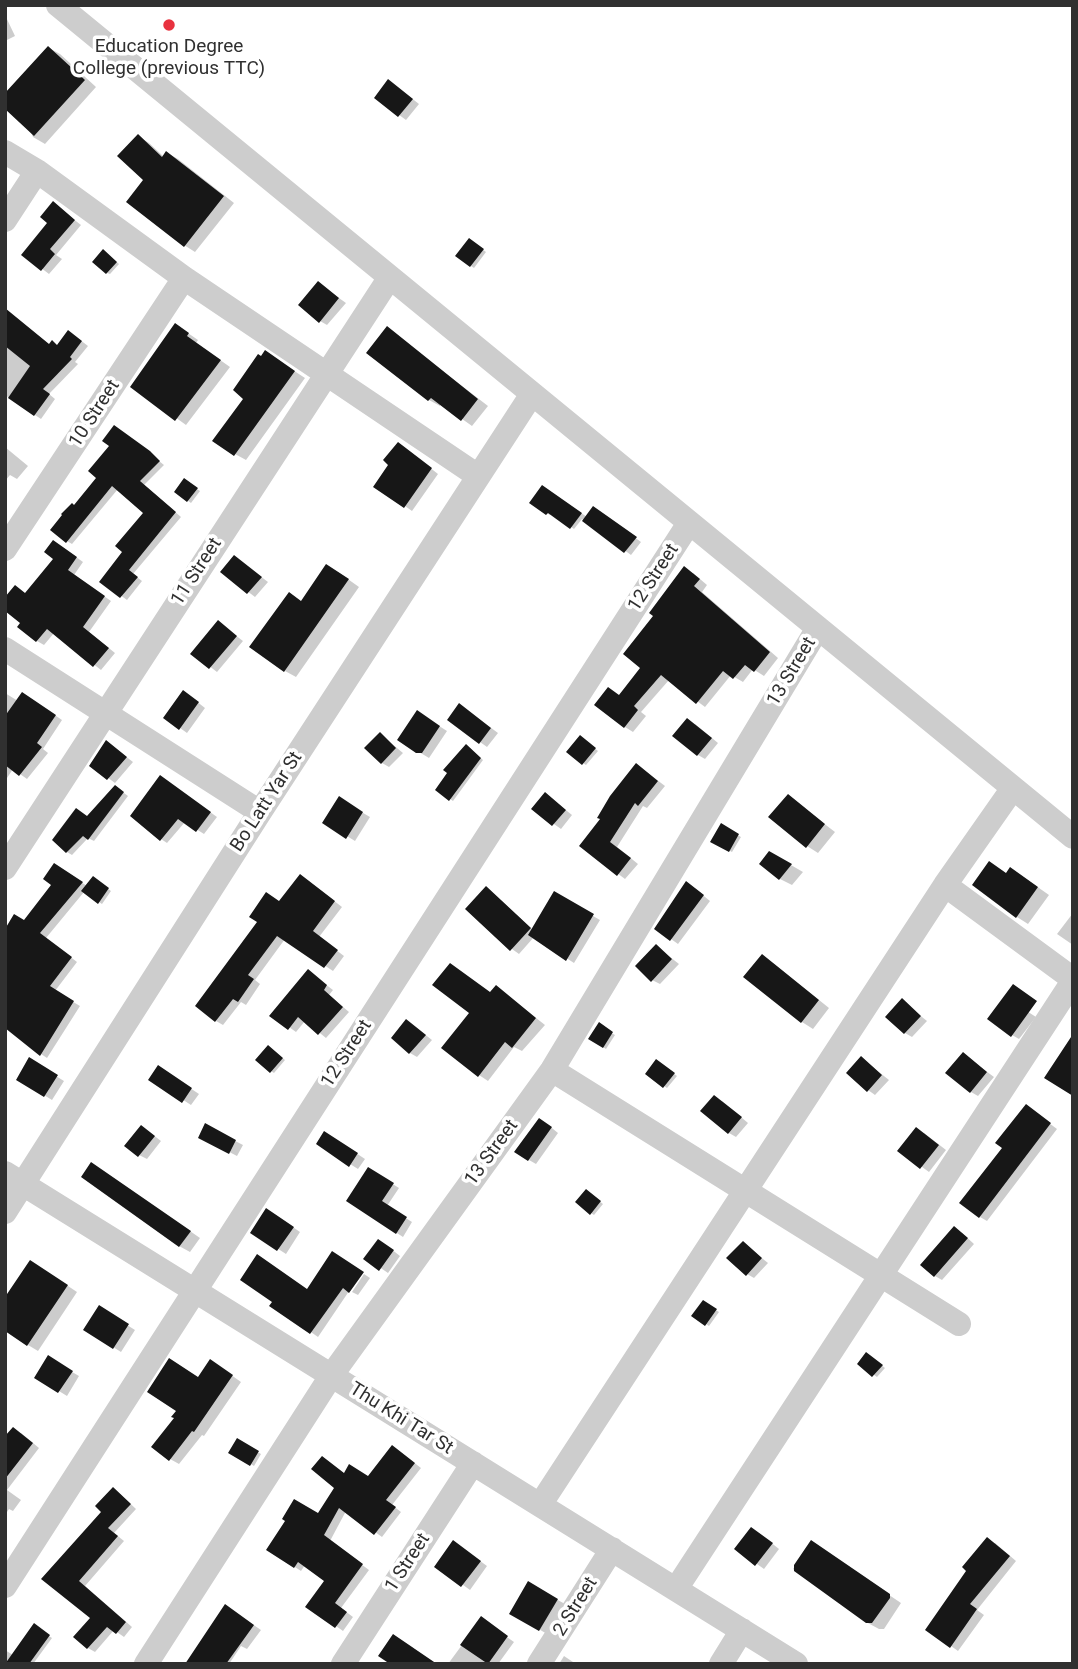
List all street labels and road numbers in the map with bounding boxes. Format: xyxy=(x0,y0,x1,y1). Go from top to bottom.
street label: 10 Street xyxy=(65,376,125,452)
street label: 11 Street xyxy=(167,534,227,610)
street label: 12 Street xyxy=(624,540,684,616)
street label: 13 Street xyxy=(763,633,821,711)
street label: Bo Latt Yar St xyxy=(226,748,308,856)
street label: 12 Street xyxy=(317,1016,377,1092)
street label: 13 Street xyxy=(460,1115,524,1191)
street label: Thu Khi Tar St xyxy=(345,1378,457,1460)
street label: 1 Street xyxy=(381,1529,435,1597)
street label: 2 Street xyxy=(549,1573,603,1641)

